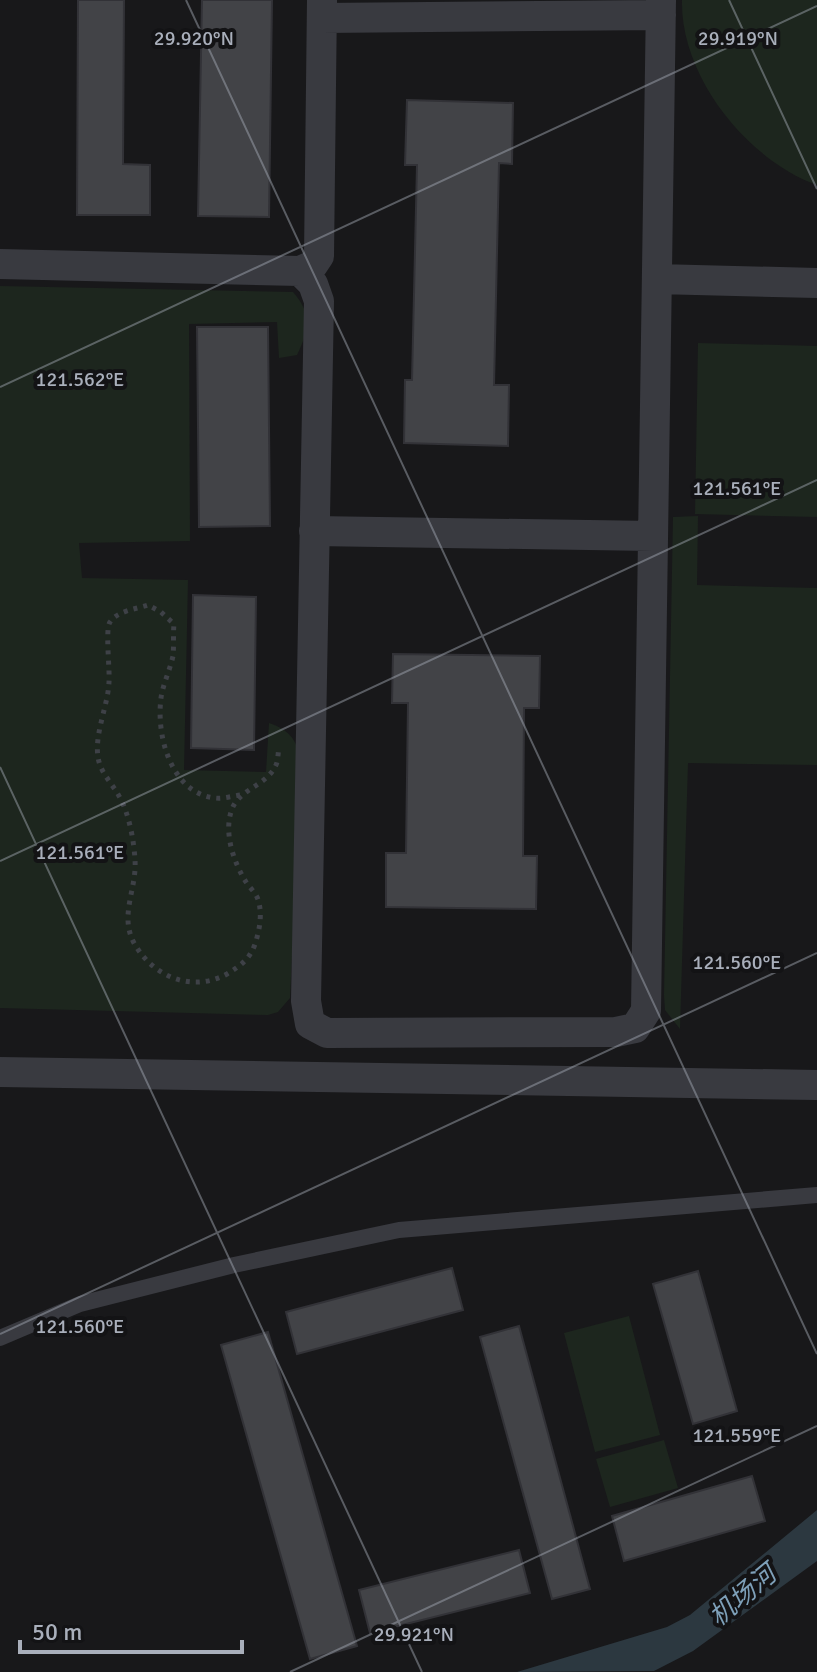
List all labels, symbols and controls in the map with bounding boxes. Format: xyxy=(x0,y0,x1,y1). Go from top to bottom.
text: 29.920°N xyxy=(154,26,234,51)
text: 29.919°N xyxy=(698,26,778,51)
text: 121.562°E xyxy=(36,367,124,392)
text: 121.561°E xyxy=(693,476,781,501)
text: 121.561°E xyxy=(36,840,124,865)
text: 121.560°E xyxy=(693,950,781,975)
text: 121.560°E xyxy=(36,1314,124,1339)
text: 121.559°E xyxy=(693,1423,781,1448)
water label: 机场河 xyxy=(703,1555,787,1633)
scale bar xyxy=(20,1604,242,1654)
text: 50 m xyxy=(32,1617,82,1647)
text: 29.921°N xyxy=(374,1622,454,1647)

